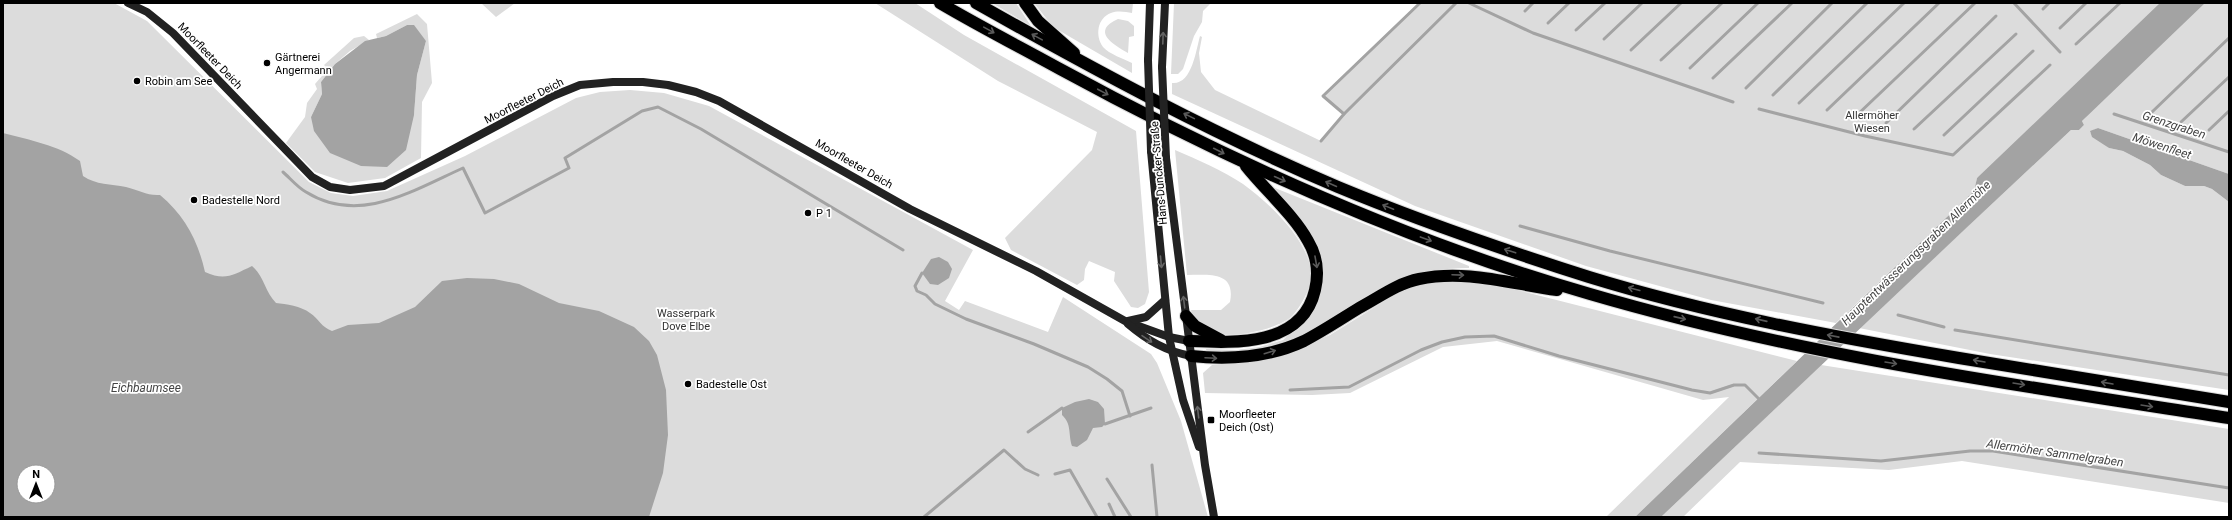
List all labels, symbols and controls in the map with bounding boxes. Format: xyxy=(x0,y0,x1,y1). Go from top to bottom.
street label: Moorfleeter Deich xyxy=(175,20,245,92)
one-way arrow xyxy=(983,27,995,35)
one-way arrow xyxy=(1159,32,1167,45)
one-way arrow xyxy=(1031,33,1043,41)
place label: Gärtnerei Angermann xyxy=(275,51,332,77)
marker: Gärtnerei Angermann xyxy=(262,58,272,68)
place label: Robin am See xyxy=(145,75,212,88)
street label: Moorfleeter Deich xyxy=(482,75,566,127)
marker: Robin am See xyxy=(132,76,142,86)
one-way arrow xyxy=(1097,89,1109,97)
water label: Grenzgraben xyxy=(2141,108,2207,142)
park label: Allermöher Wiesen xyxy=(1845,109,1899,135)
one-way arrow xyxy=(1183,112,1195,119)
street label: Hans-Duncker-Straße xyxy=(1148,121,1170,225)
water label: Möwenfleet xyxy=(2131,130,2193,162)
street label: Moorfleeter Deich xyxy=(813,137,895,191)
one-way arrow xyxy=(1213,148,1225,155)
one-way arrow xyxy=(1273,176,1285,184)
water label: Hauptentwässerungsgraben Allermöhe xyxy=(1839,178,1993,328)
one-way arrow xyxy=(1326,179,1338,187)
place label: Badestelle Nord xyxy=(202,194,280,207)
marker: Badestelle Nord xyxy=(189,195,199,205)
one-way arrow xyxy=(1383,203,1395,210)
place label: P 1 xyxy=(816,207,832,220)
marker: P 1 xyxy=(803,208,813,218)
one-way arrow xyxy=(1419,236,1432,243)
one-way arrow xyxy=(1504,247,1517,254)
one-way arrow xyxy=(1312,255,1320,268)
one-way arrow xyxy=(1158,256,1165,269)
one-way arrow xyxy=(1451,271,1464,279)
one-way arrow xyxy=(1628,285,1641,293)
one-way arrow xyxy=(1180,296,1188,309)
park label: Wasserpark Dove Elbe xyxy=(657,307,715,333)
one-way arrow xyxy=(1673,315,1686,323)
one-way arrow xyxy=(1755,316,1768,324)
one-way arrow xyxy=(1827,331,1840,339)
one-way arrow xyxy=(1141,335,1152,343)
one-way arrow xyxy=(1263,348,1276,355)
one-way arrow xyxy=(1204,354,1217,362)
one-way arrow xyxy=(1973,357,1986,365)
one-way arrow xyxy=(1884,359,1897,367)
place label: Badestelle Ost xyxy=(696,378,767,391)
marker: Badestelle Ost xyxy=(683,379,693,389)
one-way arrow xyxy=(2101,379,2114,387)
one-way arrow xyxy=(2012,380,2025,388)
water label: Eichbaumsee xyxy=(111,381,181,395)
one-way arrow xyxy=(2140,402,2153,410)
one-way arrow xyxy=(1194,406,1202,419)
place label: Moorfleeter Deich (Ost) xyxy=(1219,408,1276,434)
marker: Moorfleeter Deich (Ost) xyxy=(1206,415,1216,425)
water label: Allermöher Sammelgraben xyxy=(1985,436,2124,470)
north arrow xyxy=(16,464,56,504)
text: N xyxy=(32,468,40,481)

